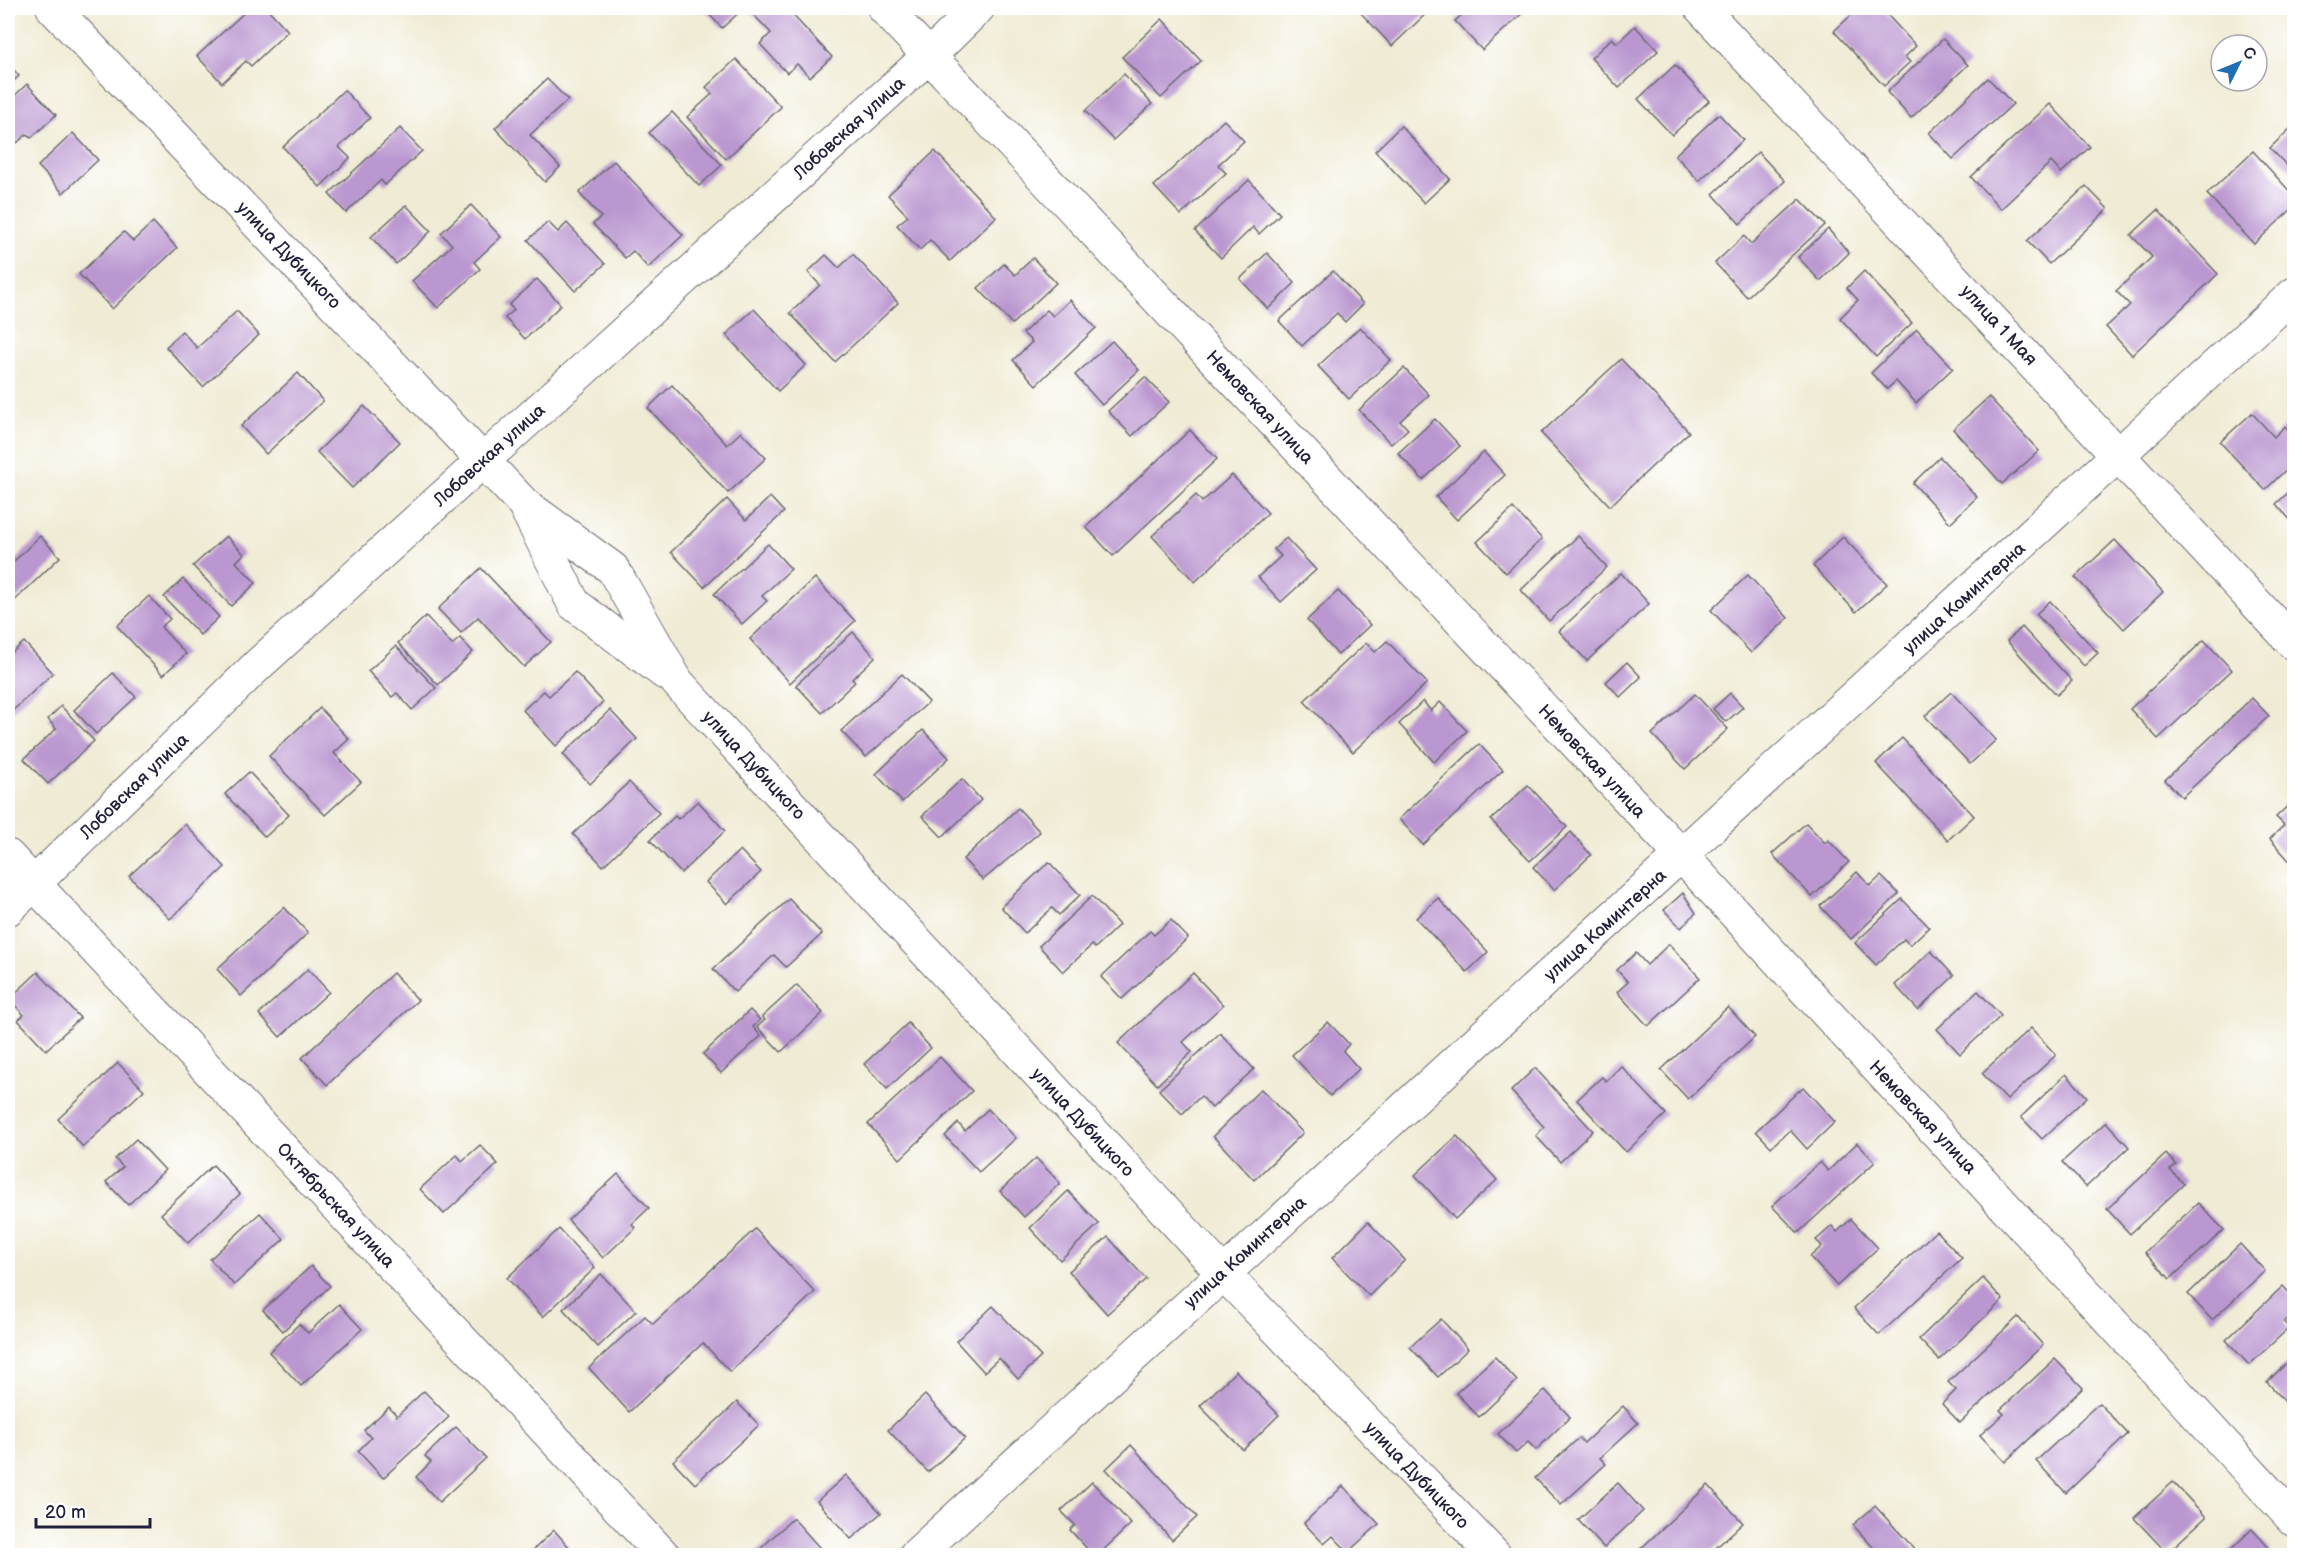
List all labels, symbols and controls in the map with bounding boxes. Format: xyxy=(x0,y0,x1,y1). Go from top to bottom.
north arrow xyxy=(2209,33,2269,93)
text: С xyxy=(2238,43,2260,64)
street label: Лобовская улица xyxy=(788,73,910,185)
street label: улица Дубицкого xyxy=(232,197,345,313)
street label: улица 1 Мая xyxy=(1956,281,2041,370)
street label: Немовская улица xyxy=(1202,346,1318,469)
street label: Лобовская улица xyxy=(428,400,550,512)
street label: улица Коминтерна xyxy=(1899,538,2030,659)
street label: Немовская улица xyxy=(1534,700,1650,823)
street label: улица Дубицкого xyxy=(698,707,809,824)
street label: Лобовская улица xyxy=(75,729,193,844)
street label: улица Коминтерна xyxy=(1540,865,1671,986)
street label: Немовская улица xyxy=(1865,1056,1981,1179)
street label: улица Дубицкого xyxy=(1027,1064,1138,1181)
street label: Октябрьская улица xyxy=(272,1138,399,1272)
street label: улица Коминтерна xyxy=(1180,1192,1311,1313)
street label: улица Дубицкого xyxy=(1360,1417,1473,1533)
scale bar xyxy=(36,1491,150,1529)
text: 20 m xyxy=(45,1502,86,1523)

